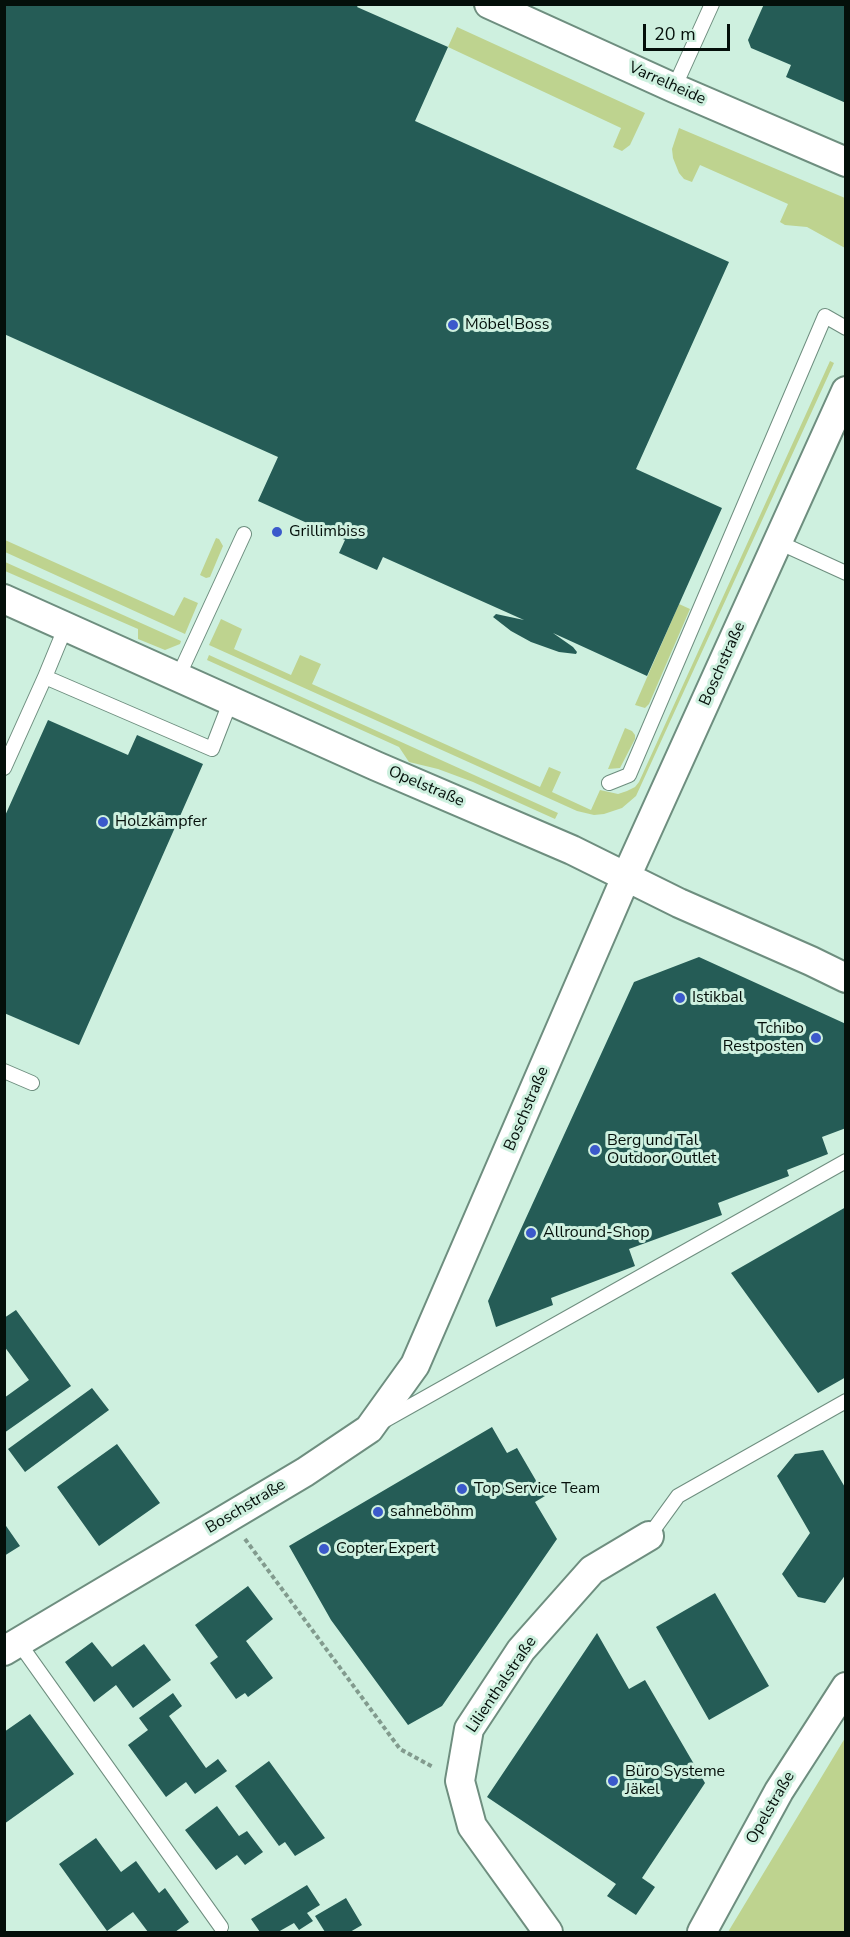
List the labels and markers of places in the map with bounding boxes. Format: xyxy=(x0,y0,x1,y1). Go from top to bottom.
place label: Möbel Boss xyxy=(465,315,549,335)
marker: Möbel Boss xyxy=(446,318,460,332)
place label: Grillimbiss xyxy=(289,522,365,542)
marker: Grillimbiss xyxy=(270,525,284,539)
place label: Holzkämpfer xyxy=(115,812,207,832)
marker: Holzkämpfer xyxy=(96,815,110,829)
place label: Istikbal xyxy=(692,988,744,1008)
marker: Istikbal xyxy=(673,991,687,1005)
place label: Tchibo Restposten xyxy=(723,1019,804,1057)
marker: Tchibo Restposten xyxy=(809,1031,823,1045)
place label: Berg und Tal Outdoor Outlet xyxy=(607,1131,716,1169)
marker: Berg und Tal Outdoor Outlet xyxy=(588,1143,602,1157)
place label: Allround-Shop xyxy=(543,1223,650,1243)
marker: Allround-Shop xyxy=(524,1226,538,1240)
place label: Top Service Team xyxy=(474,1479,600,1499)
marker: Top Service Team xyxy=(455,1482,469,1496)
place label: sahneböhm xyxy=(390,1502,474,1522)
marker: sahneböhm xyxy=(371,1505,385,1519)
place label: Copter Expert xyxy=(336,1539,436,1559)
marker: Copter Expert xyxy=(317,1542,331,1556)
place label: Büro Systeme Jäkel xyxy=(625,1762,725,1800)
marker: Büro Systeme Jäkel xyxy=(606,1774,620,1788)

